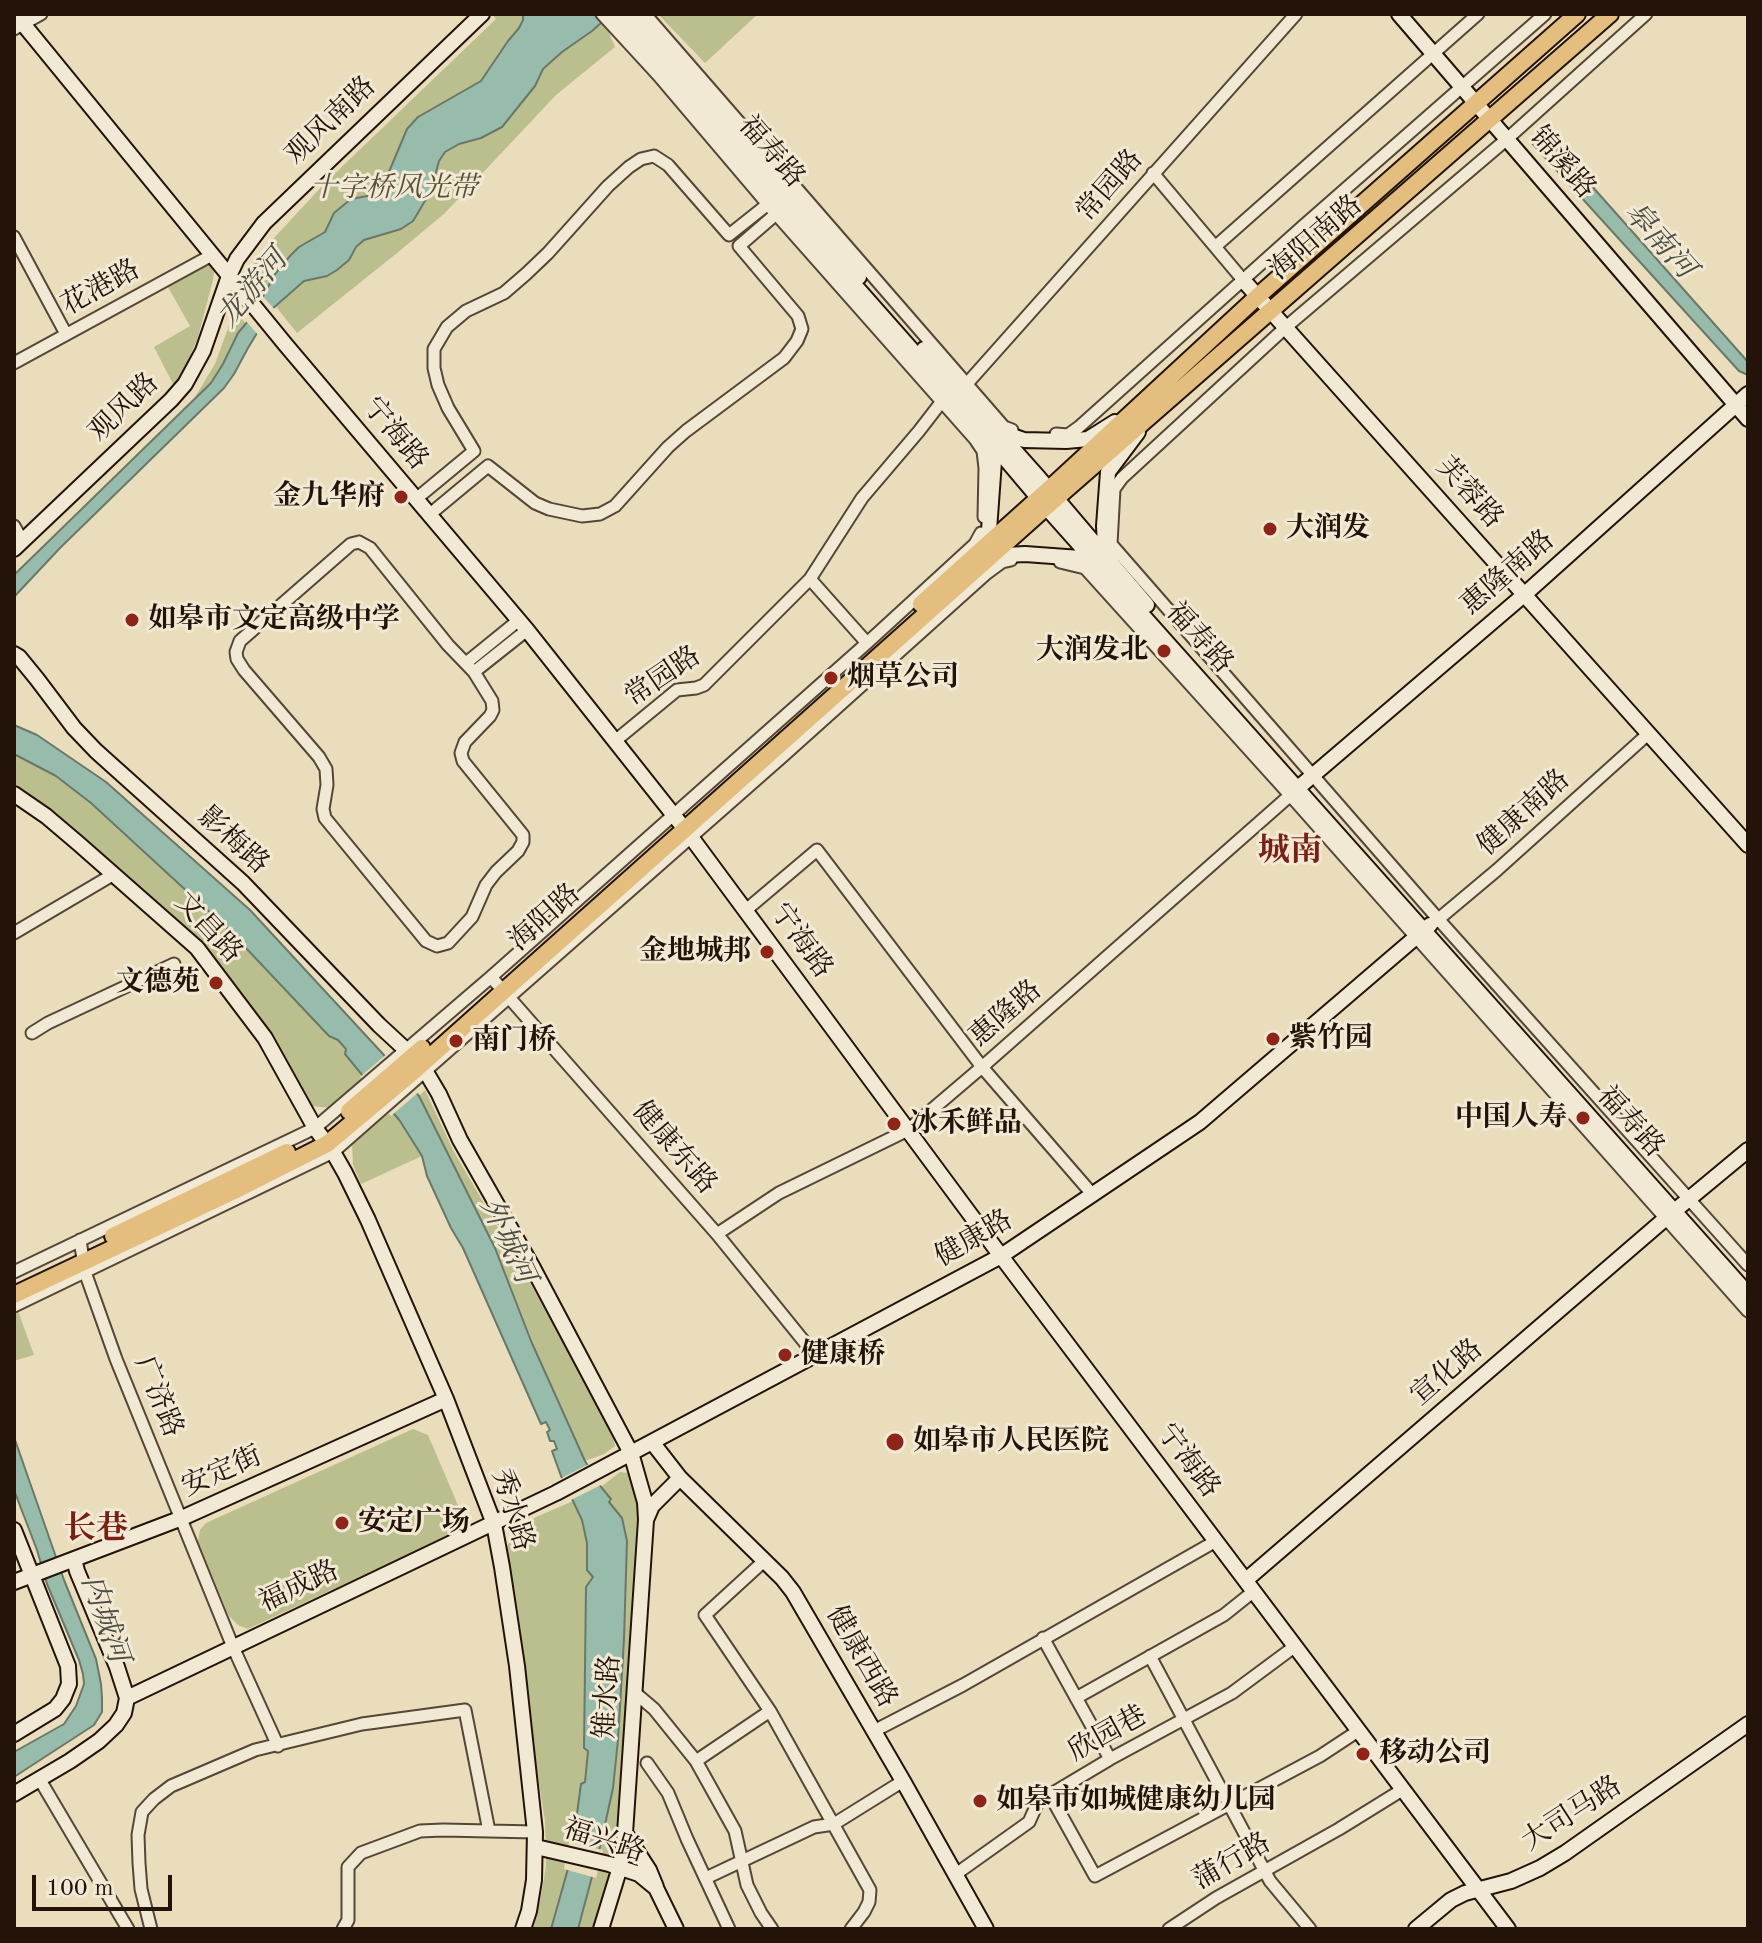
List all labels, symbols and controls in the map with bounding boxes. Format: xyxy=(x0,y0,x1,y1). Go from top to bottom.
street label: 观风南路 xyxy=(279,70,383,172)
street label: 福寿路 xyxy=(731,109,811,195)
street label: 锦溪路 xyxy=(1522,120,1602,206)
street label: 常园路 xyxy=(1070,143,1150,229)
park label: 十字桥风光带 xyxy=(310,172,478,206)
street label: 海阳南路 xyxy=(1263,189,1369,287)
water label: 皋南河 xyxy=(1616,196,1702,286)
water label: 龙游河 xyxy=(210,243,296,335)
street label: 花港路 xyxy=(56,253,146,323)
street label: 观风路 xyxy=(82,367,166,449)
street label: 宁海路 xyxy=(355,391,435,477)
street label: 芙蓉路 xyxy=(1428,451,1510,535)
place label: 金九华府 xyxy=(273,480,385,514)
marker: 金九华府 xyxy=(392,488,410,506)
place label: 大润发 xyxy=(1286,512,1370,546)
marker: 大润发 xyxy=(1261,520,1279,538)
street label: 惠隆南路 xyxy=(1455,524,1561,622)
street label: 福寿路 xyxy=(1158,596,1240,680)
place label: 如皋市文定高级中学 xyxy=(148,603,400,637)
marker: 如皋市文定高级中学 xyxy=(123,611,141,629)
place label: 大润发北 xyxy=(1036,634,1148,668)
street label: 常园路 xyxy=(619,640,707,714)
marker: 大润发北 xyxy=(1155,642,1173,660)
place label: 烟草公司 xyxy=(847,661,959,695)
marker: 烟草公司 xyxy=(822,669,840,687)
street label: 健康南路 xyxy=(1471,763,1577,863)
street label: 影梅路 xyxy=(191,800,275,882)
district label: 城南 xyxy=(1258,833,1322,871)
street label: 海阳路 xyxy=(503,877,587,959)
street label: 文昌路 xyxy=(167,886,249,970)
street label: 宁海路 xyxy=(763,897,839,985)
place label: 金地城邦 xyxy=(639,935,751,969)
marker: 金地城邦 xyxy=(758,943,776,961)
place label: 文德苑 xyxy=(116,966,200,1000)
marker: 文德苑 xyxy=(207,974,225,992)
street label: 惠隆路 xyxy=(963,974,1049,1054)
place label: 紫竹园 xyxy=(1289,1022,1373,1056)
place label: 南门桥 xyxy=(472,1024,556,1058)
marker: 紫竹园 xyxy=(1264,1030,1282,1048)
marker: 南门桥 xyxy=(447,1032,465,1050)
street label: 福寿路 xyxy=(1589,1080,1671,1164)
street label: 健康东路 xyxy=(625,1095,723,1201)
place label: 中国人寿 xyxy=(1455,1101,1567,1135)
place label: 冰禾鲜品 xyxy=(910,1107,1022,1141)
marker: 中国人寿 xyxy=(1574,1109,1592,1127)
marker: 冰禾鲜品 xyxy=(885,1115,903,1133)
water label: 外城河 xyxy=(472,1193,542,1289)
street label: 健康路 xyxy=(929,1203,1019,1275)
street label: 宣化路 xyxy=(1404,1333,1490,1413)
place label: 健康桥 xyxy=(801,1338,885,1372)
marker: 健康桥 xyxy=(776,1346,794,1364)
street label: 广济路 xyxy=(127,1352,189,1442)
street label: 宁海路 xyxy=(1149,1417,1227,1505)
place label: 如皋市人民医院 xyxy=(913,1425,1109,1459)
marker: 如皋市人民医院 xyxy=(884,1431,906,1453)
street label: 安定街 xyxy=(177,1440,267,1504)
street label: 秀水路 xyxy=(484,1465,540,1555)
place label: 安定广场 xyxy=(358,1506,470,1540)
district label: 长巷 xyxy=(64,1511,128,1549)
marker: 安定广场 xyxy=(333,1514,351,1532)
street label: 福成路 xyxy=(254,1554,344,1620)
water label: 内城河 xyxy=(72,1571,136,1667)
street label: 健康西路 xyxy=(818,1600,904,1714)
street label: 雉水路 xyxy=(588,1654,628,1740)
street label: 欣园巷 xyxy=(1063,1699,1153,1769)
place label: 移动公司 xyxy=(1379,1737,1491,1771)
marker: 移动公司 xyxy=(1354,1745,1372,1763)
street label: 大司马路 xyxy=(1516,1769,1628,1859)
place label: 如皋市如城健康幼儿园 xyxy=(996,1784,1276,1818)
marker: 如皋市如城健康幼儿园 xyxy=(971,1792,989,1810)
street label: 福兴路 xyxy=(559,1812,649,1870)
street label: 蒲行路 xyxy=(1187,1826,1277,1898)
scale bar xyxy=(36,1859,176,1909)
text: 100 m xyxy=(46,1877,114,1901)

